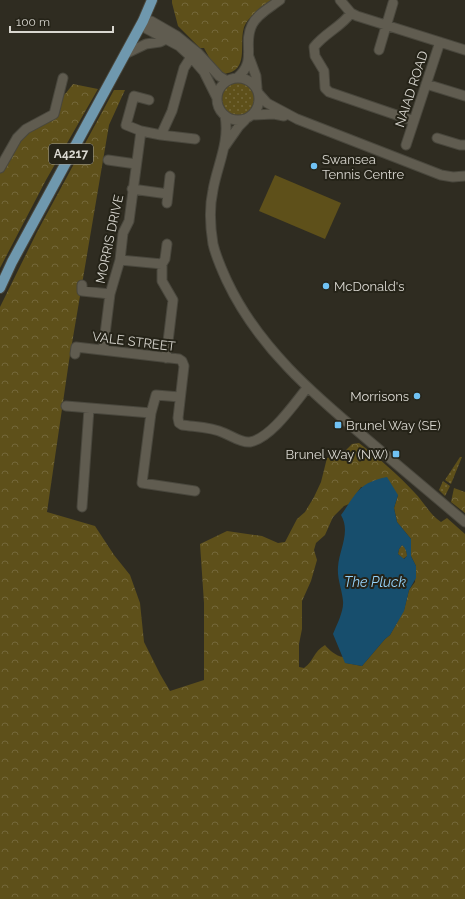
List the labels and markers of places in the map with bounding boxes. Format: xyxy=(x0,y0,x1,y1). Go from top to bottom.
place label: Swansea Tennis Centre xyxy=(322,152,404,182)
marker: Swansea Tennis Centre xyxy=(309,161,319,171)
place label: McDonald's xyxy=(334,279,404,294)
marker: McDonald's xyxy=(321,281,331,291)
place label: Morrisons xyxy=(350,389,409,404)
marker: Morrisons xyxy=(412,391,422,401)
place label: Brunel Way (SE) xyxy=(346,418,441,433)
marker: Brunel Way (SE) xyxy=(333,420,343,430)
place label: Brunel Way (NW) xyxy=(285,447,388,462)
marker: Brunel Way (NW) xyxy=(391,449,401,459)

